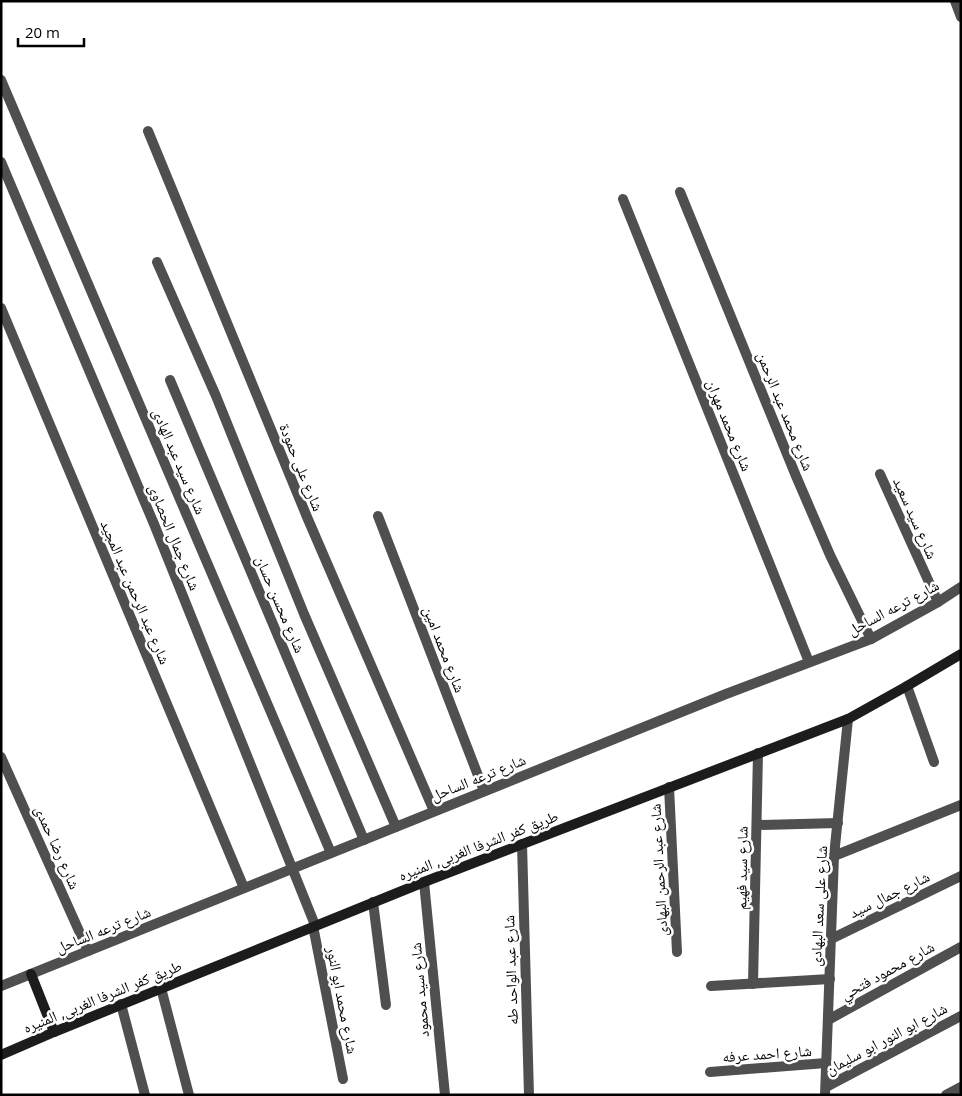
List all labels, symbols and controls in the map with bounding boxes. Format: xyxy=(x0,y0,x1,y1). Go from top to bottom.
scale bar xyxy=(18,15,84,47)
text: 20 m xyxy=(25,22,60,42)
street label: شارع محمد عبد الرحمن xyxy=(752,349,819,474)
street label: شارع محمد مهران xyxy=(702,376,758,474)
street label: شارع سيد عبد الهادى xyxy=(148,405,211,518)
street label: شارع على حمودة xyxy=(274,420,329,514)
street label: شارع سيد سعيد xyxy=(888,474,943,562)
street label: شارع جمال الحصاوى xyxy=(144,481,206,594)
street label: شارع عبد الرحمن عبد المجيد xyxy=(96,517,176,668)
street label: شارع محسن حسان xyxy=(251,552,311,656)
street label: شارع ترعه الساحل xyxy=(844,574,943,640)
street label: شارع محمد امين xyxy=(418,603,471,696)
street label: شارع ترعه الساحل xyxy=(428,749,529,806)
street label: شارع رضا حمدى xyxy=(30,802,85,893)
street label: شارع عبد الرحمن البهادى xyxy=(645,803,672,937)
street label: طريق كفر الشرفا الغربى, المنيره xyxy=(395,805,561,886)
street label: شارع سيد فهيم xyxy=(730,826,753,910)
street label: شارع على سعد البهادى xyxy=(805,845,832,967)
street label: شارع جمال سيد xyxy=(845,866,933,923)
street label: شارع ترعه الساحل xyxy=(53,901,154,958)
street label: شارع عبد الواحد طه xyxy=(498,915,523,1025)
street label: شارع محمود فتحي xyxy=(836,936,939,1007)
street label: شارع سيد محمود xyxy=(405,942,434,1038)
street label: شارع محمد ابو النور xyxy=(322,944,363,1056)
street label: طريق كفر الشرفا الغربى, المنيره xyxy=(20,955,185,1038)
street label: شارع ابو النور ابو سليمان xyxy=(822,997,951,1079)
street label: شارع احمد عرفه xyxy=(722,1040,812,1067)

